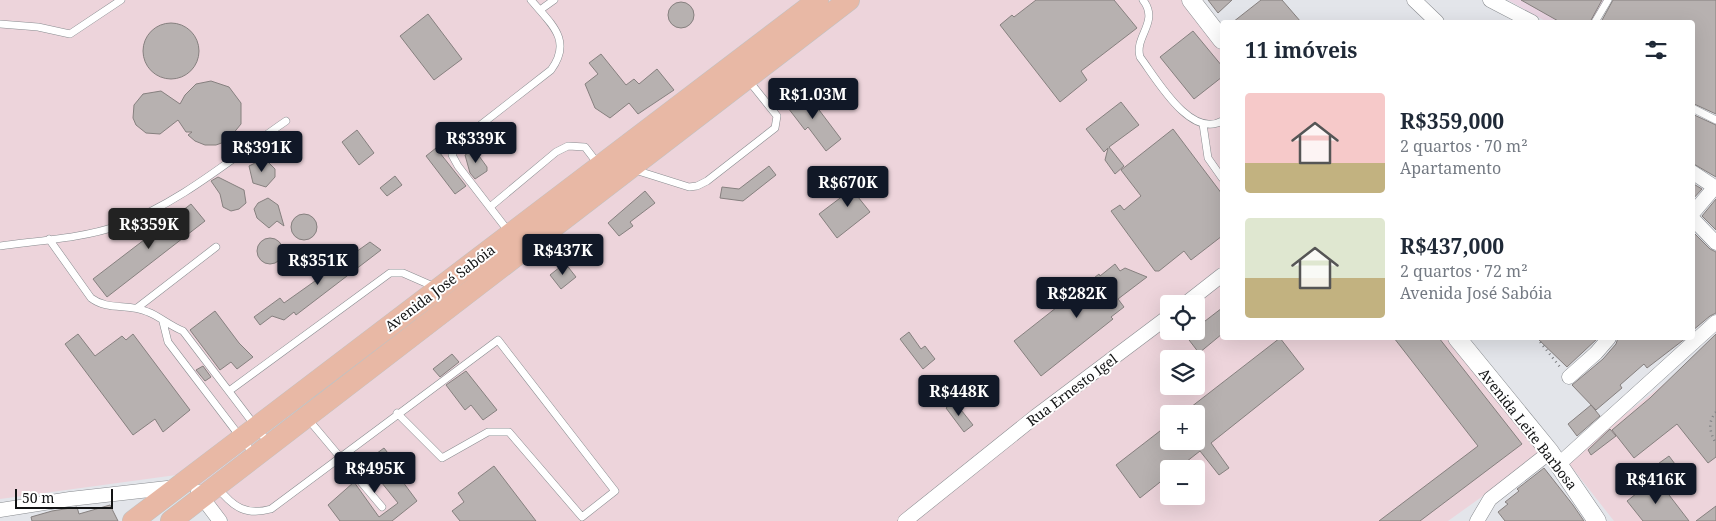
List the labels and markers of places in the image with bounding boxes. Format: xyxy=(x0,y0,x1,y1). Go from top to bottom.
pin: R$1.03M xyxy=(767,78,859,120)
pin: R$339K xyxy=(435,121,517,164)
pin: R$391K xyxy=(221,130,303,173)
pin: R$670K xyxy=(807,166,889,208)
pin: R$359K xyxy=(108,208,190,250)
pin: R$437K xyxy=(522,234,604,276)
pin: R$351K xyxy=(277,244,359,286)
pin: R$282K xyxy=(1036,276,1118,319)
pin: R$448K xyxy=(918,374,1000,417)
pin: R$495K xyxy=(334,452,416,494)
pin: R$416K xyxy=(1615,462,1697,505)

